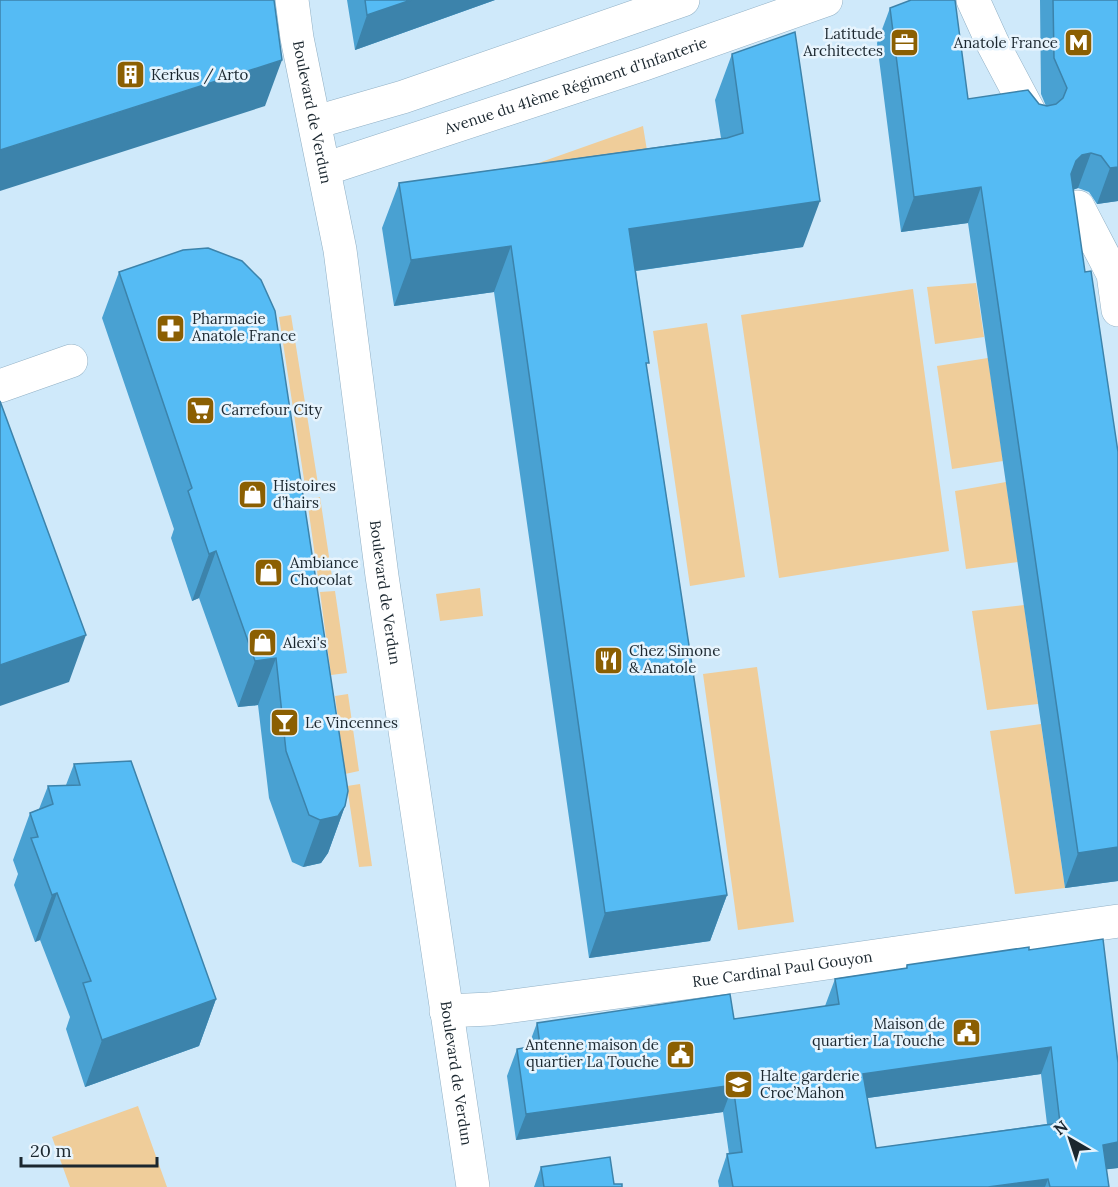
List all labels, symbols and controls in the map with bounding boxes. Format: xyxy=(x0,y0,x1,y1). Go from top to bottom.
place label: Latitude Architectes xyxy=(802,24,883,60)
office icon: Latitude Architectes xyxy=(888,27,920,59)
metro station icon: Anatole France xyxy=(1063,27,1095,59)
street label: Avenue du 41ème Régiment d'Infanterie xyxy=(441,33,709,138)
place label: Anatole France xyxy=(953,33,1058,52)
street label: Boulevard de Verdun xyxy=(289,39,336,185)
building icon: Kerkus / Arto xyxy=(114,59,146,91)
place label: Kerkus / Arto xyxy=(151,65,249,85)
place label: Pharmacie Anatole France xyxy=(191,309,296,345)
pharmacy icon: Pharmacie Anatole France xyxy=(155,312,187,344)
supermarket icon: Carrefour City xyxy=(184,394,216,426)
place label: Carrefour City xyxy=(221,400,322,419)
place label: Histoires d’hairs xyxy=(273,476,336,512)
shop icon: Histoires d’hairs xyxy=(236,479,268,511)
street label: Boulevard de Verdun xyxy=(366,519,405,666)
place label: Ambiance Chocolat xyxy=(289,553,359,589)
shop icon: Ambiance Chocolat xyxy=(253,556,285,588)
shop icon: Alexi's xyxy=(246,627,278,659)
place label: Alexi's xyxy=(282,633,327,652)
place label: Chez Simone & Anatole xyxy=(629,641,720,677)
restaurant icon: Chez Simone & Anatole xyxy=(592,644,624,676)
bar icon: Le Vincennes xyxy=(268,707,300,739)
place label: Le Vincennes xyxy=(305,713,398,732)
street label: Rue Cardinal Paul Gouyon xyxy=(691,947,873,991)
street label: Boulevard de Verdun xyxy=(436,1000,477,1147)
place label: Maison de quartier La Touche xyxy=(812,1014,945,1050)
public building icon: Maison de quartier La Touche xyxy=(950,1017,982,1049)
place label: Antenne maison de quartier La Touche xyxy=(524,1035,659,1071)
public building icon: Antenne maison de quartier La Touche xyxy=(664,1038,696,1070)
place label: Halte garderie Croc’Mahon xyxy=(760,1066,860,1102)
school or university icon: Halte garderie Croc’Mahon xyxy=(723,1069,755,1101)
north arrow xyxy=(1040,1109,1100,1169)
text: N xyxy=(1049,1116,1072,1139)
scale bar xyxy=(21,1130,158,1168)
text: 20 m xyxy=(30,1139,72,1162)

